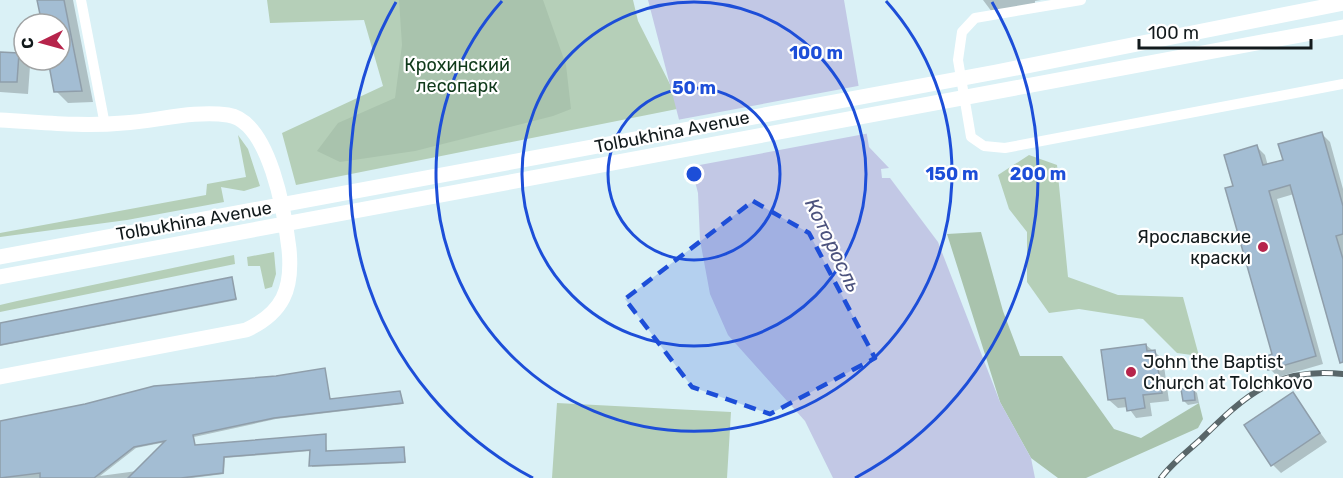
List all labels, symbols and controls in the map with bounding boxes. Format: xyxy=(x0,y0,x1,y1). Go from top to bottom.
north arrow xyxy=(12,12,72,72)
scale bar xyxy=(1139,12,1312,50)
text: 100 m xyxy=(1148,22,1199,44)
text: С xyxy=(18,37,38,50)
text: 100 m xyxy=(789,42,843,64)
park label: Крохинский лесопарк xyxy=(404,54,510,97)
text: 50 m xyxy=(672,77,716,99)
street label: Tolbukhina Avenue xyxy=(593,106,751,158)
text: 150 m xyxy=(925,163,979,185)
text: 200 m xyxy=(1010,163,1066,185)
centre of rings xyxy=(684,164,704,184)
water label: Которосль xyxy=(800,194,866,296)
street label: Tolbukhina Avenue xyxy=(115,197,273,245)
place label: Ярославские краски xyxy=(1137,226,1251,269)
marker: Ярославские краски xyxy=(1256,240,1270,254)
place label: John the Baptist Church at Tolchkovo xyxy=(1143,351,1313,394)
marker: John the Baptist Church at Tolchkovo xyxy=(1124,365,1138,379)

